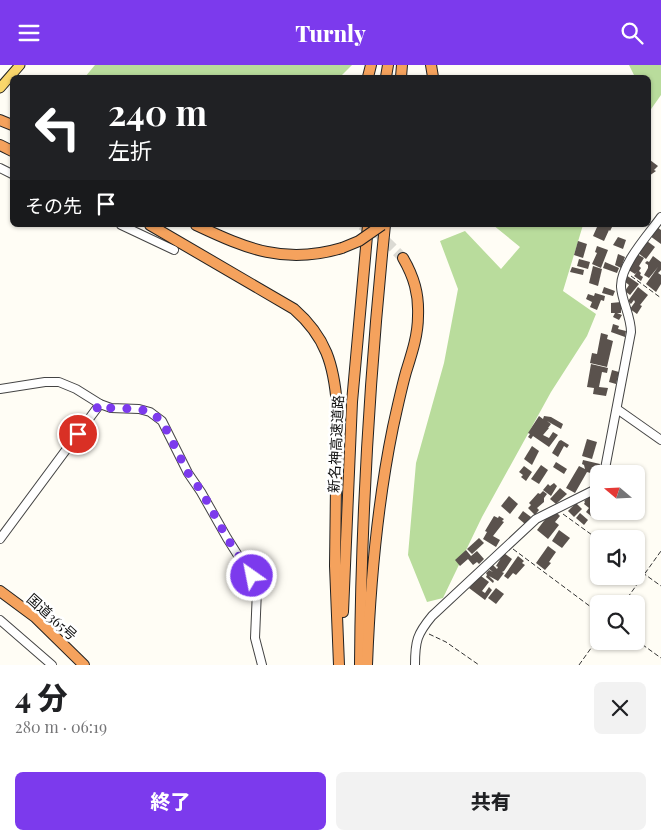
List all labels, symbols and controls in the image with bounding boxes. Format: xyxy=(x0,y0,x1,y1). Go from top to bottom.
text: Turnly xyxy=(295,18,366,48)
icon: menu xyxy=(15,19,43,47)
icon: search xyxy=(618,19,646,47)
text: 240 m xyxy=(108,88,207,135)
icon: left xyxy=(25,95,90,160)
text: 左折 xyxy=(108,135,152,165)
icon: arrive xyxy=(92,190,120,218)
text: その先 xyxy=(25,192,82,218)
street label: 新名神高速道路 xyxy=(323,395,348,493)
pin xyxy=(57,413,99,455)
icon: arrive xyxy=(64,420,92,448)
north arrow xyxy=(590,465,645,520)
map controls xyxy=(590,465,645,650)
button: sound xyxy=(590,530,645,585)
position arrow xyxy=(225,549,277,601)
street label: 国道365号 xyxy=(23,589,81,644)
button: search xyxy=(590,595,645,650)
text: 4 分 xyxy=(15,677,68,717)
button: close xyxy=(594,682,646,734)
text: 280 m · 06:19 xyxy=(15,716,107,737)
button: 終了 xyxy=(15,772,326,830)
button: 共有 xyxy=(336,772,646,830)

